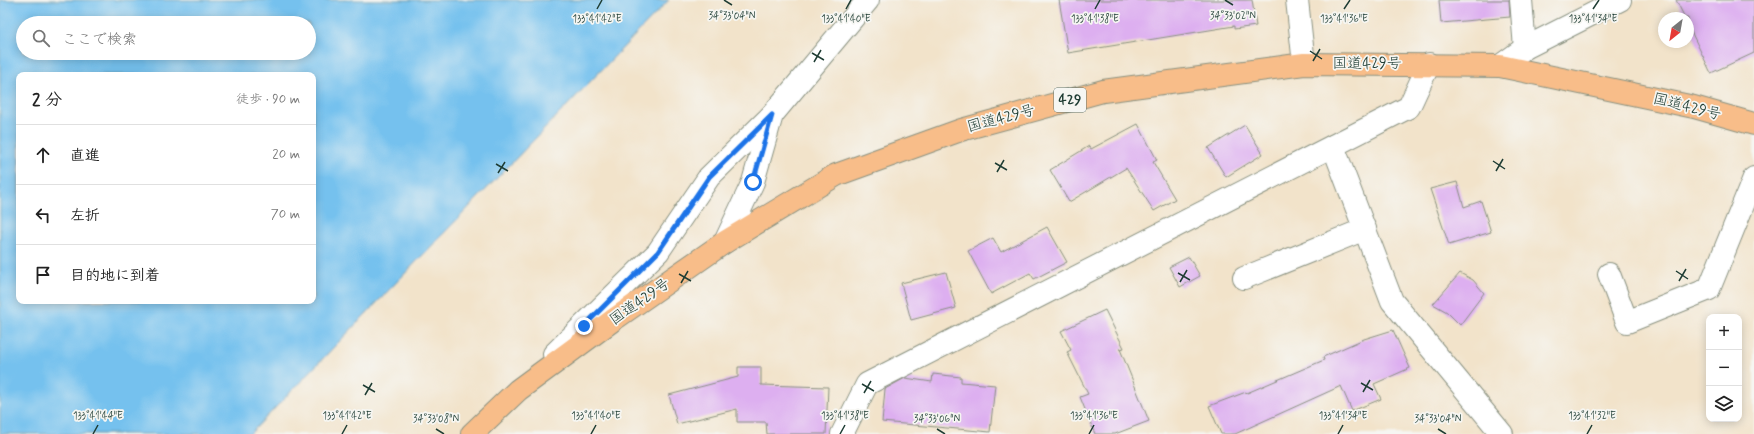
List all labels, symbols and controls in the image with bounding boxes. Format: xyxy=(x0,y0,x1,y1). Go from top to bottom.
text: 34°33'04"N xyxy=(709,9,756,23)
text: 34°33'02"N xyxy=(1210,9,1256,23)
text: 133°41'42"E xyxy=(573,12,622,26)
text: 133°41'40"E xyxy=(821,12,871,26)
text: 133°41'38"E xyxy=(1071,12,1119,26)
text: 133°41'36"E xyxy=(1320,12,1368,26)
text: 133°41'34"E xyxy=(1569,12,1617,26)
north arrow xyxy=(1658,12,1694,48)
search box xyxy=(16,16,316,60)
icon: search xyxy=(30,27,52,49)
text: ここで検索 xyxy=(62,30,137,50)
street label: 国道429号 xyxy=(1332,54,1402,74)
road number: 429 xyxy=(1054,88,1086,112)
text: 2 分 xyxy=(32,89,62,111)
street label: 国道429号 xyxy=(1651,89,1723,125)
text: 徒歩 · 90 m xyxy=(236,91,300,108)
street label: 国道429号 xyxy=(965,100,1037,138)
icon: ahead xyxy=(32,144,54,166)
text: 直進 xyxy=(70,146,100,166)
text: 20 m xyxy=(272,146,300,163)
route start xyxy=(744,173,762,191)
icon: left xyxy=(32,204,54,226)
text: 左折 xyxy=(70,206,100,226)
text: 70 m xyxy=(271,206,300,223)
icon: arrive xyxy=(32,264,54,286)
text: 目的地に到着 xyxy=(70,266,160,286)
street label: 国道429号 xyxy=(606,274,674,330)
map controls xyxy=(1706,314,1742,422)
button: + xyxy=(1706,314,1742,350)
route end xyxy=(575,317,593,335)
button: − xyxy=(1706,350,1742,386)
button: layers xyxy=(1706,386,1742,422)
text: 133°41'44"E xyxy=(73,409,123,423)
text: 133°41'42"E xyxy=(323,409,372,423)
text: 133°41'40"E xyxy=(571,409,621,423)
text: 133°41'38"E xyxy=(821,409,869,423)
text: 133°41'36"E xyxy=(1070,409,1118,423)
text: 133°41'34"E xyxy=(1319,409,1367,423)
text: 133°41'32"E xyxy=(1568,409,1616,423)
text: 34°33'08"N xyxy=(413,412,459,426)
text: 34°33'06"N xyxy=(914,412,960,426)
text: 34°33'04"N xyxy=(1415,412,1462,426)

